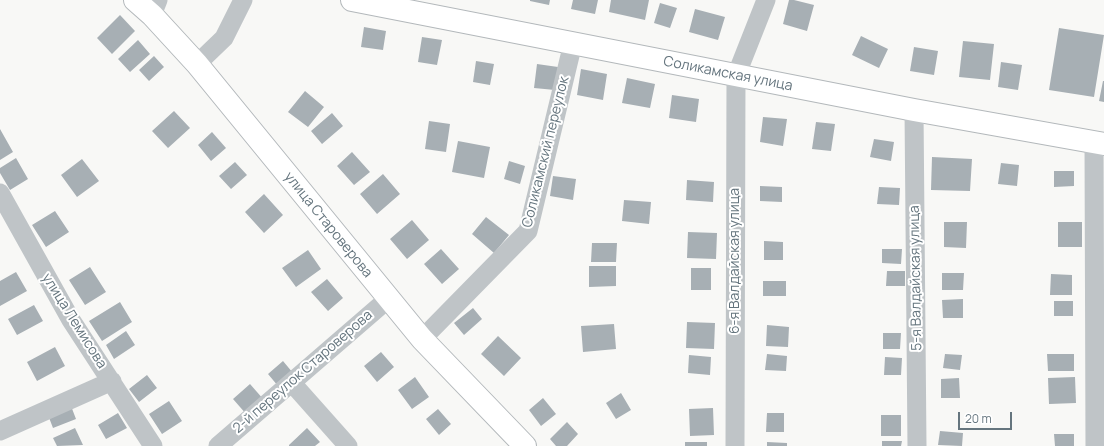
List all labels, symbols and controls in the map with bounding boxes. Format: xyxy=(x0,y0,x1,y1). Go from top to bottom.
street label: Соликамская улица xyxy=(662,53,794,95)
street label: Соликамский переулок xyxy=(519,75,573,229)
street label: улица Староверова xyxy=(280,169,376,281)
street label: 6-я Валдайская улица xyxy=(727,188,743,334)
street label: 5-я Валдайская улица xyxy=(906,205,926,351)
street label: улица Лемисова xyxy=(38,270,110,372)
street label: 2-й переулок Староверова xyxy=(230,307,376,437)
scale bar xyxy=(960,404,1014,430)
text: 20 m xyxy=(965,410,992,427)

